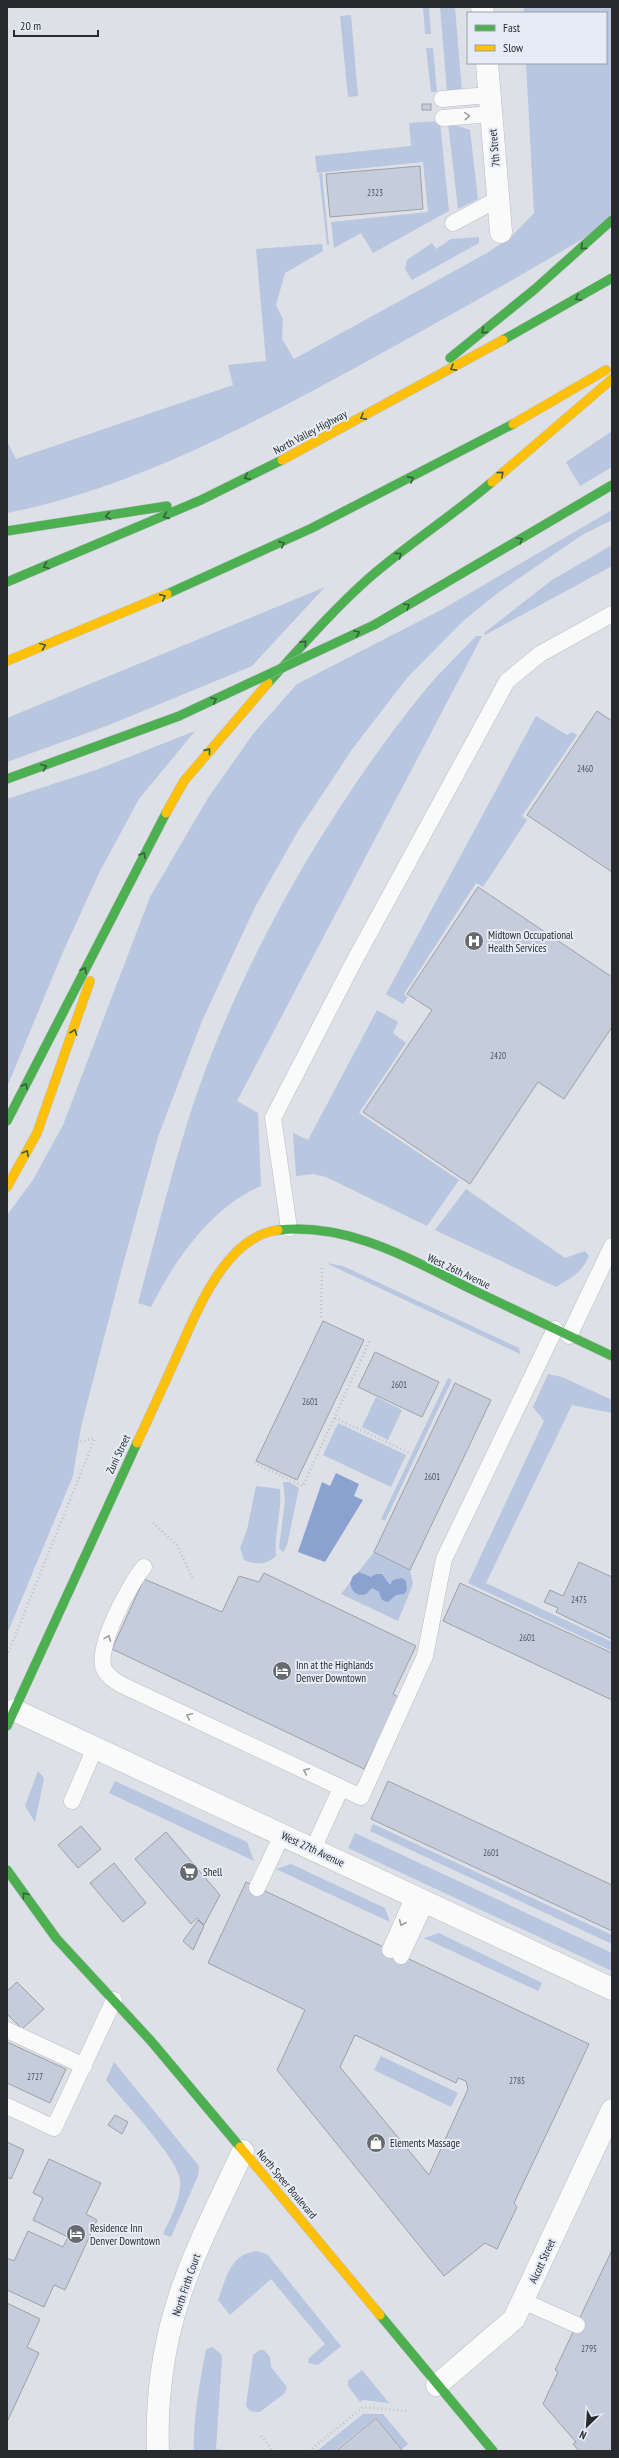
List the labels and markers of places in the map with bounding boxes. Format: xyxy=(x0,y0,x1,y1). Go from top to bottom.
place label: Midtown Occupational Health Services xyxy=(488,928,573,955)
hospital icon: Midtown Occupational Health Services xyxy=(463,930,485,952)
place label: Inn at the Highlands Denver Downtown xyxy=(296,1658,373,1685)
hotel icon: Inn at the Highlands Denver Downtown xyxy=(271,1660,293,1682)
supermarket icon: Shell xyxy=(178,1861,200,1883)
place label: Shell xyxy=(203,1865,223,1879)
shop icon: Elements Massage xyxy=(365,2132,387,2154)
place label: Elements Massage xyxy=(390,2136,460,2150)
place label: Residence Inn Denver Downtown xyxy=(90,2221,160,2248)
hotel icon: Residence Inn Denver Downtown xyxy=(65,2223,87,2245)

